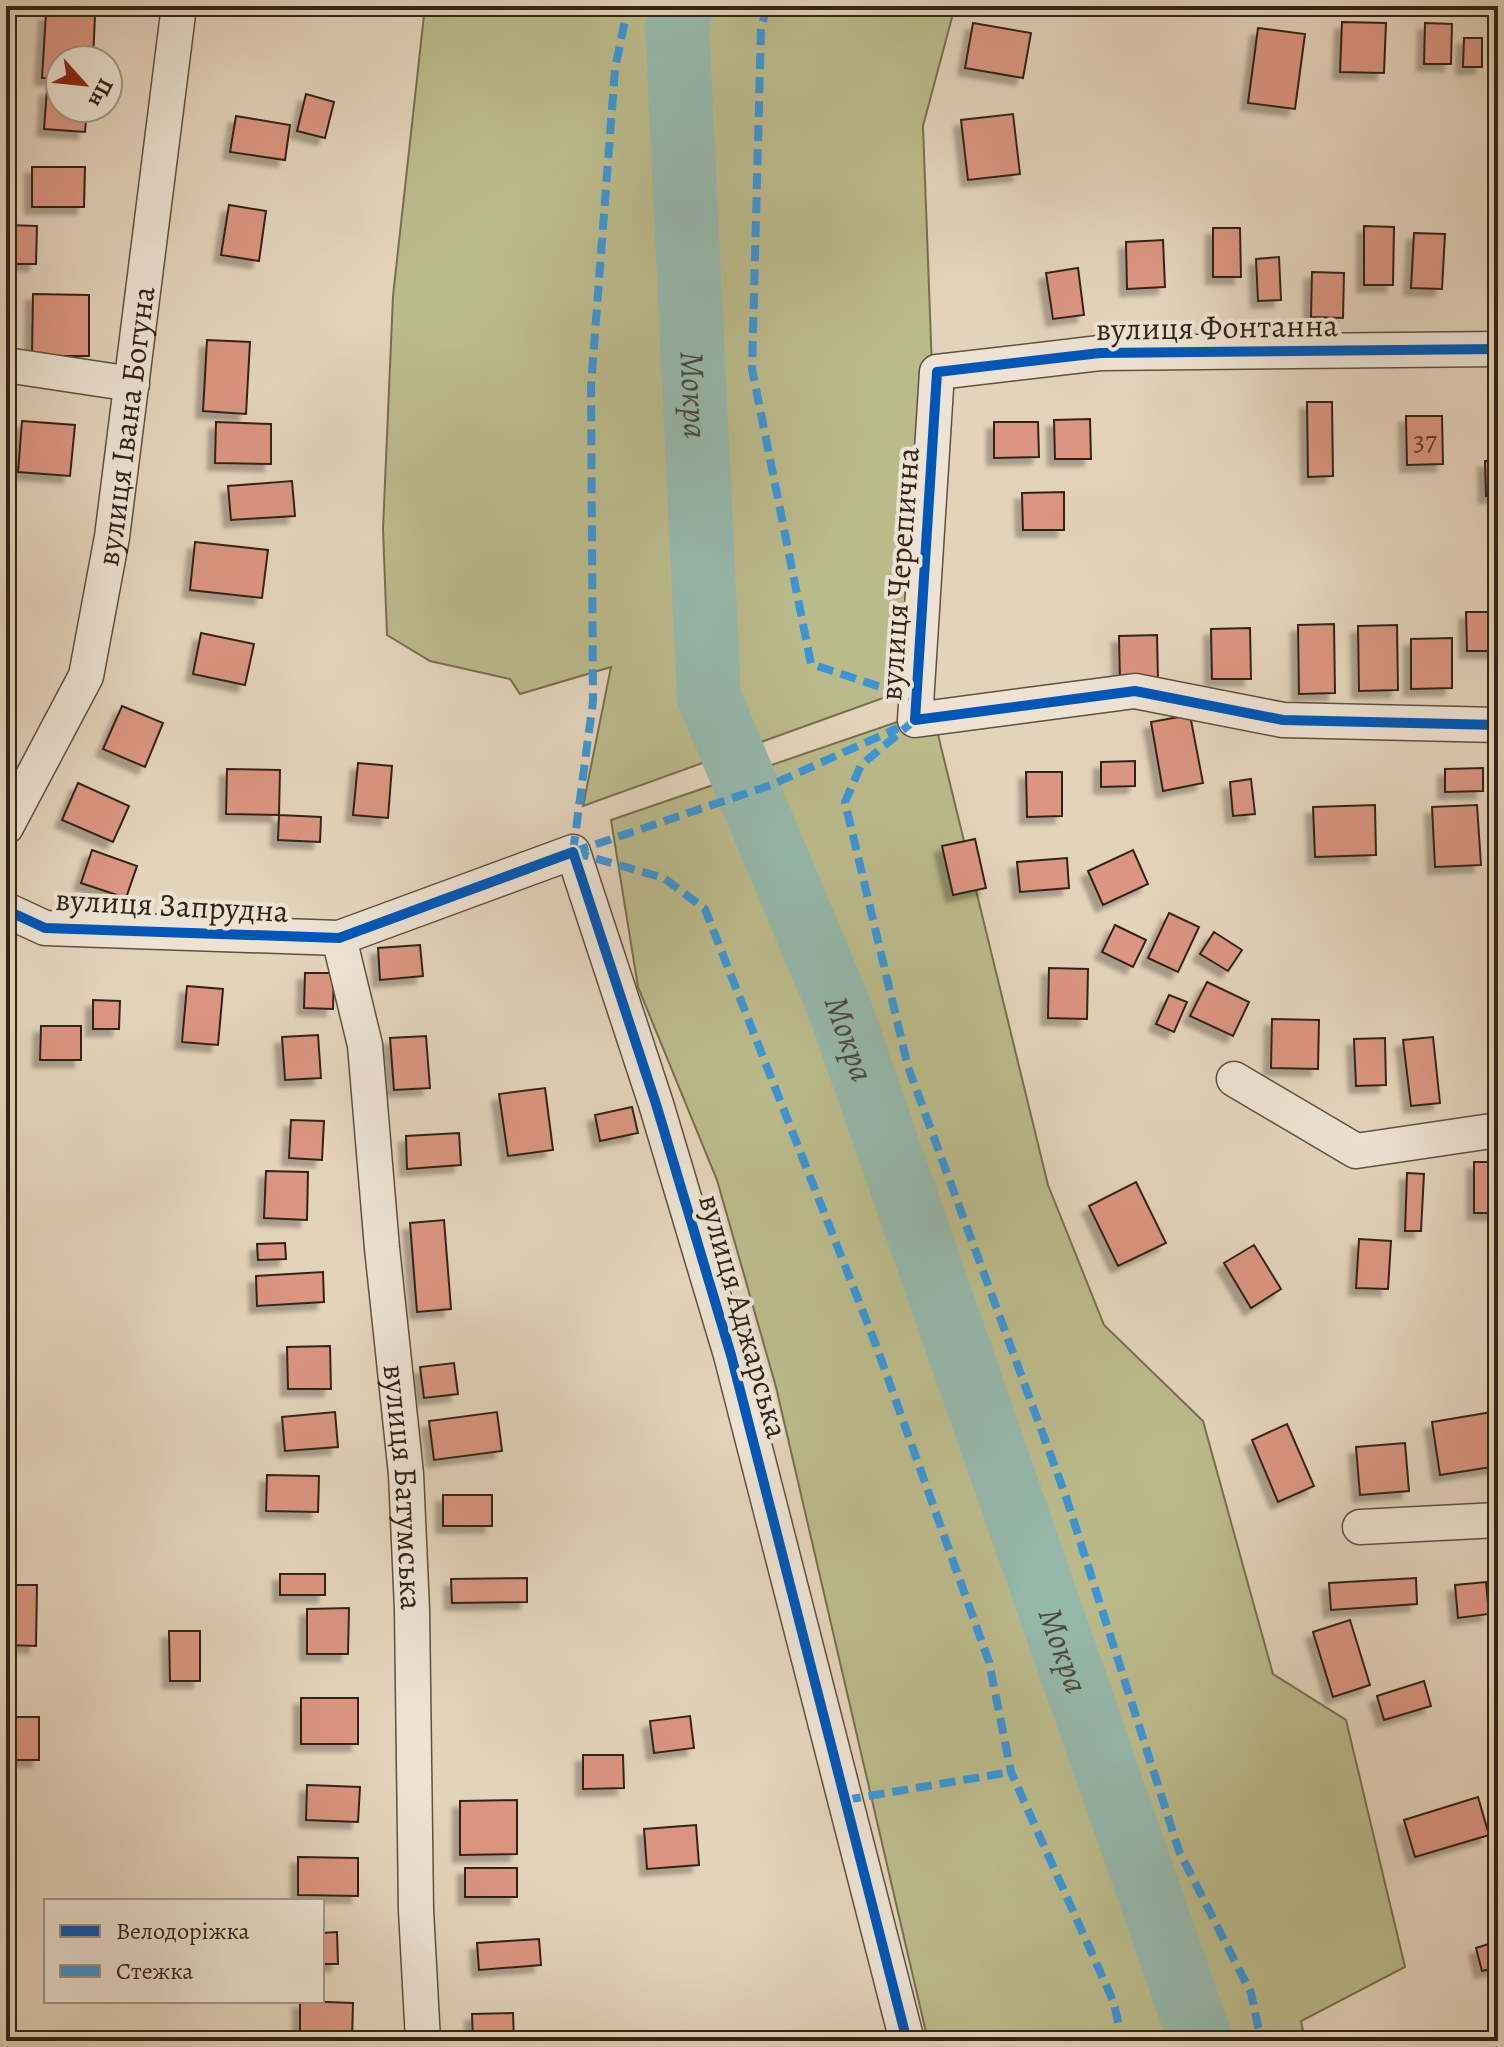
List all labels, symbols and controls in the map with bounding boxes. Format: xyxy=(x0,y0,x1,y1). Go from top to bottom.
north arrow xyxy=(44,44,124,124)
text: Пн xyxy=(81,73,121,112)
street label: вулиця Івана Богуна xyxy=(85,284,165,570)
street label: вулиця Фонтанна xyxy=(1096,303,1339,351)
water label: Мокра xyxy=(669,350,720,440)
house number: 37 xyxy=(1413,422,1437,460)
street label: вулиця Черепична xyxy=(868,445,930,702)
street label: вулиця Запрудна xyxy=(54,877,290,933)
water label: Мокра xyxy=(813,990,886,1088)
street label: вулиця Аджарська xyxy=(688,1189,800,1443)
street label: вулиця Батумська xyxy=(372,1362,434,1611)
water label: Мокра xyxy=(1027,1601,1100,1700)
legend xyxy=(44,1899,324,2003)
text: Велодоріжка xyxy=(116,1915,250,1947)
text: Стежка xyxy=(116,1955,193,1987)

